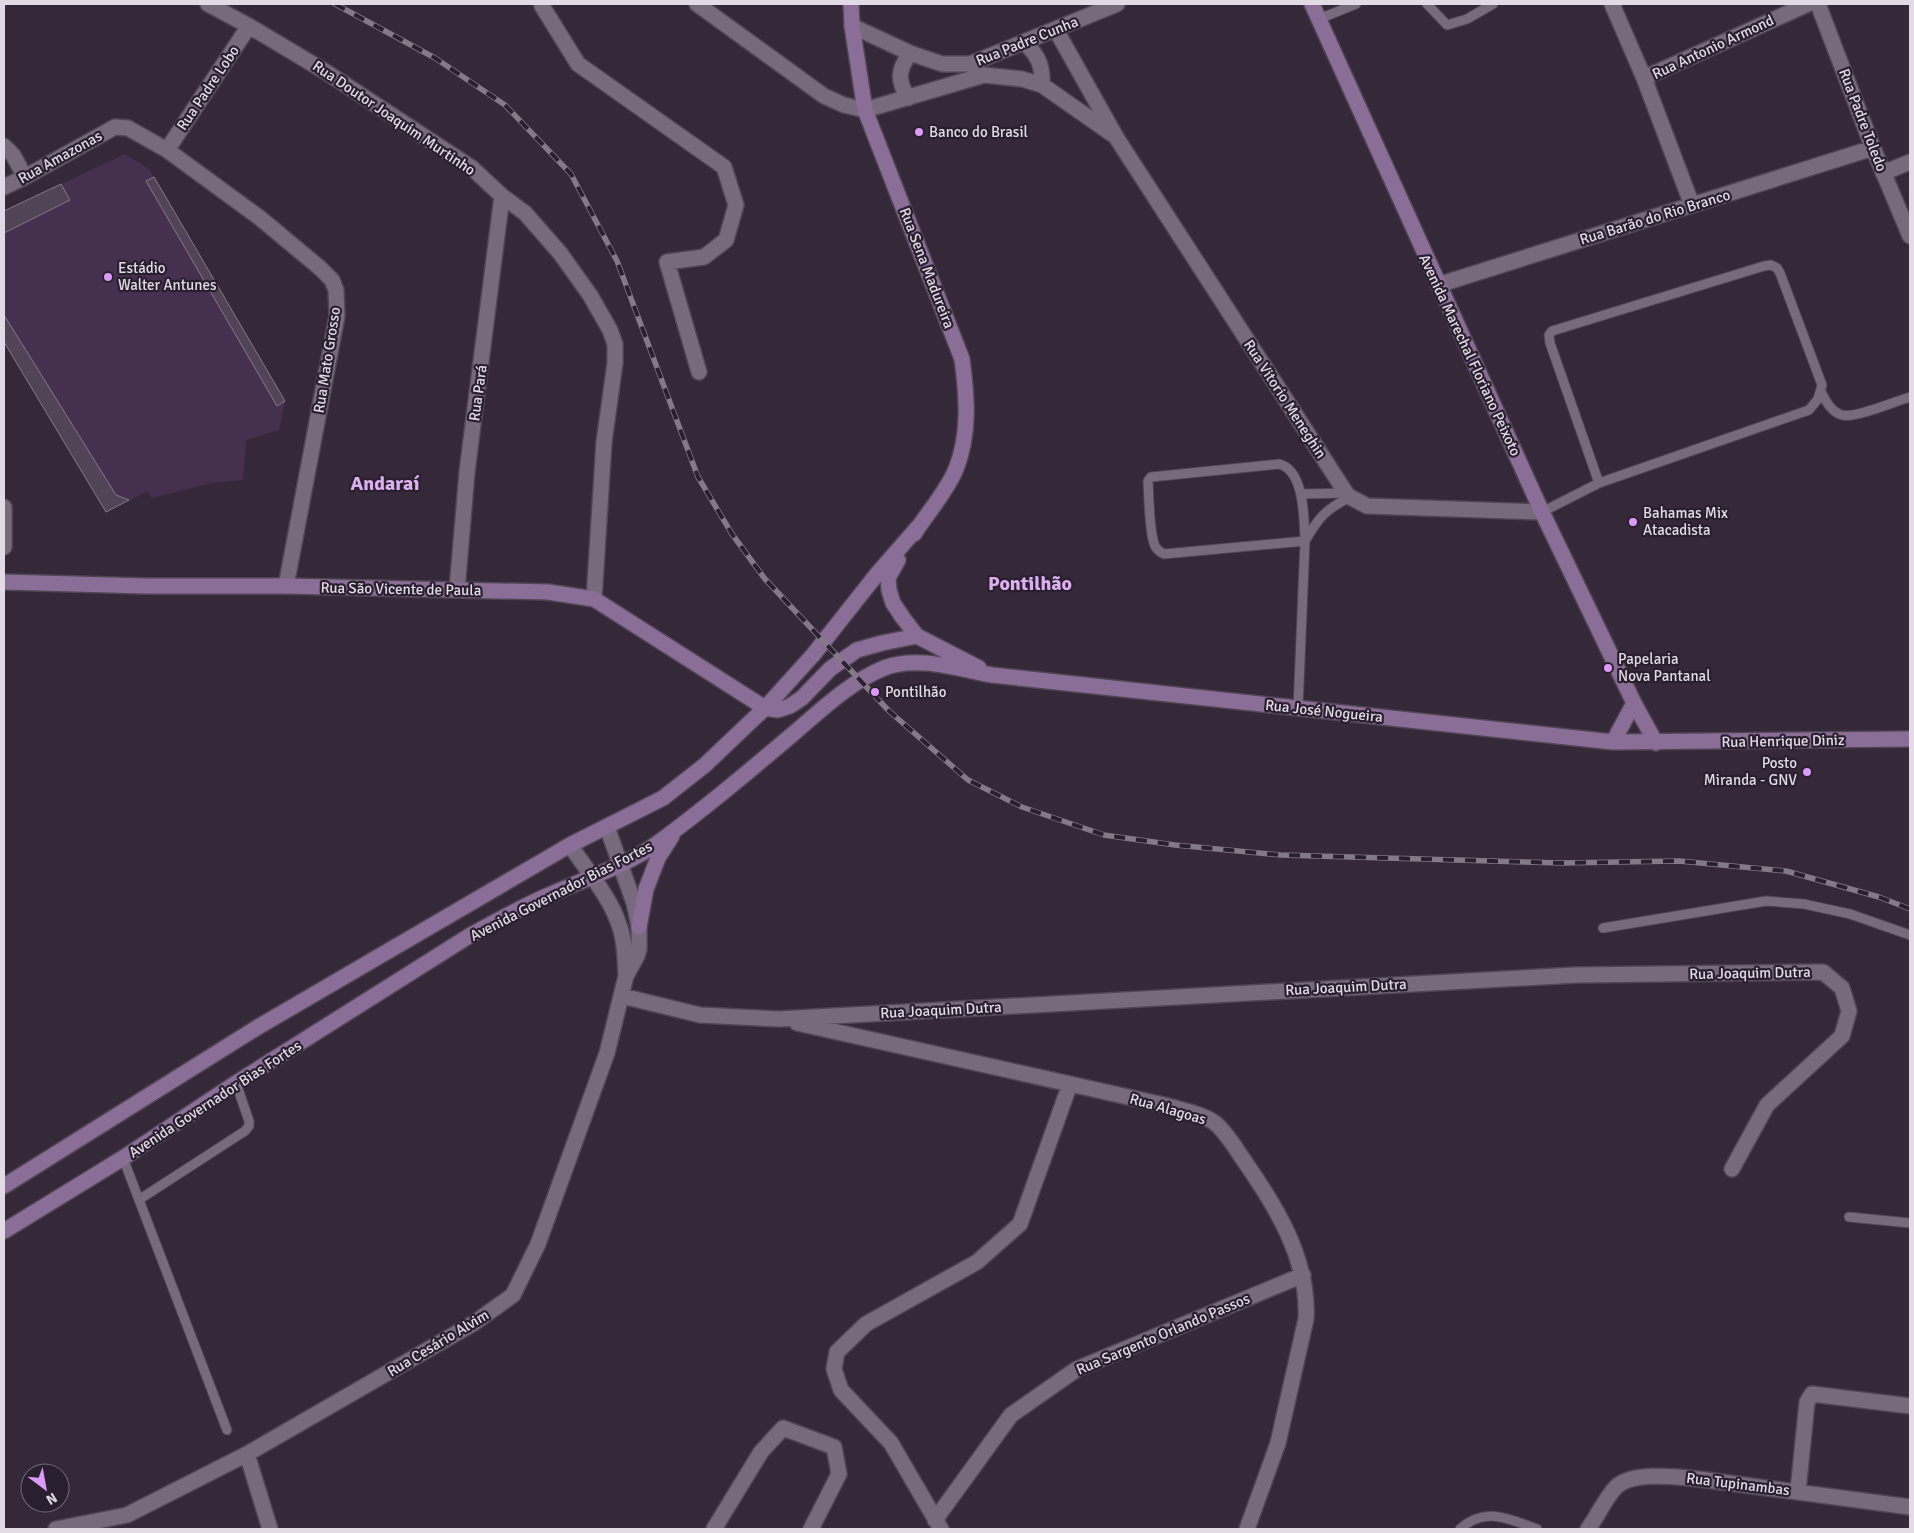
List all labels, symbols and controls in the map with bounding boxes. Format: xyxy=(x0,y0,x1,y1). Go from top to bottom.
street label: Rua Antonio Armond xyxy=(1649,11,1777,83)
street label: Rua Padre Cunha xyxy=(973,12,1081,70)
street label: Rua Padre Lobo xyxy=(173,42,243,134)
street label: Rua Doutor Joaquim Murtinho xyxy=(309,57,479,179)
street label: Rua Padre Toledo xyxy=(1835,66,1891,174)
place label: Banco do Brasil xyxy=(929,123,1028,141)
street label: Rua Amazonas xyxy=(15,126,105,187)
marker: Banco do Brasil xyxy=(913,126,925,138)
street label: Rua Barão do Rio Branco xyxy=(1577,185,1733,248)
street label: Rua Sena Madureira xyxy=(896,205,958,331)
street label: Avenida Marechal Floriano Peixoto xyxy=(1415,251,1525,459)
place label: Estádio Walter Antunes xyxy=(118,259,217,294)
marker: Estádio Walter Antunes xyxy=(102,271,114,283)
street label: Rua Mato Grosso xyxy=(310,305,344,414)
street label: Rua Vitorio Meneghin xyxy=(1240,336,1330,462)
street label: Rua Pará xyxy=(465,364,491,422)
district label: Andaraí xyxy=(351,471,419,496)
place label: Bahamas Mix Atacadista xyxy=(1643,504,1728,539)
marker: Bahamas Mix Atacadista xyxy=(1627,516,1639,528)
district label: Pontilhão xyxy=(988,571,1072,596)
street label: Rua São Vicente de Paula xyxy=(320,579,482,599)
place label: Papelaria Nova Pantanal xyxy=(1618,650,1711,685)
marker: Papelaria Nova Pantanal xyxy=(1602,662,1614,674)
place label: Pontilhão xyxy=(885,683,947,701)
marker: Pontilhão xyxy=(869,686,881,698)
street label: Rua José Nogueira xyxy=(1264,696,1384,726)
street label: Rua Henrique Diniz xyxy=(1721,731,1845,751)
place label: Posto Miranda - GNV xyxy=(1704,754,1797,789)
marker: Posto Miranda - GNV xyxy=(1801,766,1813,778)
street label: Avenida Governador Bias Fortes xyxy=(467,837,656,945)
street label: Rua Joaquim Dutra xyxy=(1689,963,1811,983)
street label: Rua Joaquim Dutra xyxy=(1285,975,1407,999)
street label: Rua Joaquim Dutra xyxy=(880,998,1002,1022)
street label: Avenida Governador Bias Fortes xyxy=(125,1036,305,1162)
street label: Rua Alagoas xyxy=(1128,1090,1209,1129)
street label: Rua Sargento Orlando Passos xyxy=(1073,1289,1253,1379)
street label: Rua Cesário Alvim xyxy=(384,1306,492,1380)
north arrow xyxy=(20,1463,70,1513)
street label: Rua Tupinambas xyxy=(1685,1469,1791,1499)
text: N xyxy=(43,1489,60,1508)

